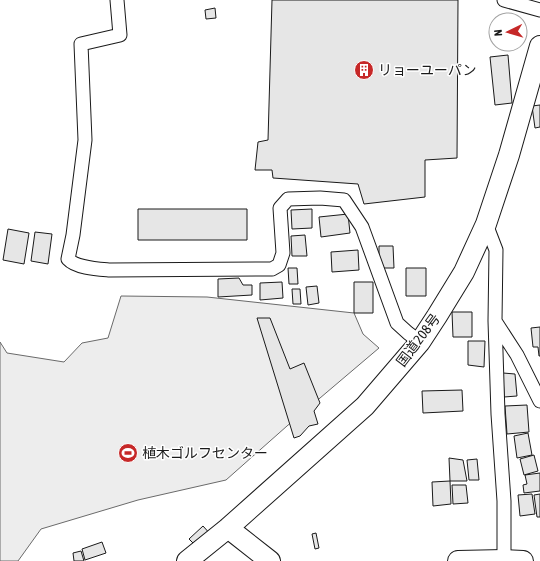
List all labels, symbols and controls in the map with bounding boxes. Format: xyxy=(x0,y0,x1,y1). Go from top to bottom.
north arrow xyxy=(488,12,528,52)
text: N xyxy=(492,29,504,37)
building icon: リョーユーパン xyxy=(353,59,375,81)
place label: リョーユーパン xyxy=(378,62,477,78)
street label: 国道208号 xyxy=(393,311,443,369)
sports icon: 植木ゴルフセンター xyxy=(117,442,139,464)
place label: 植木ゴルフセンター xyxy=(142,445,268,461)

